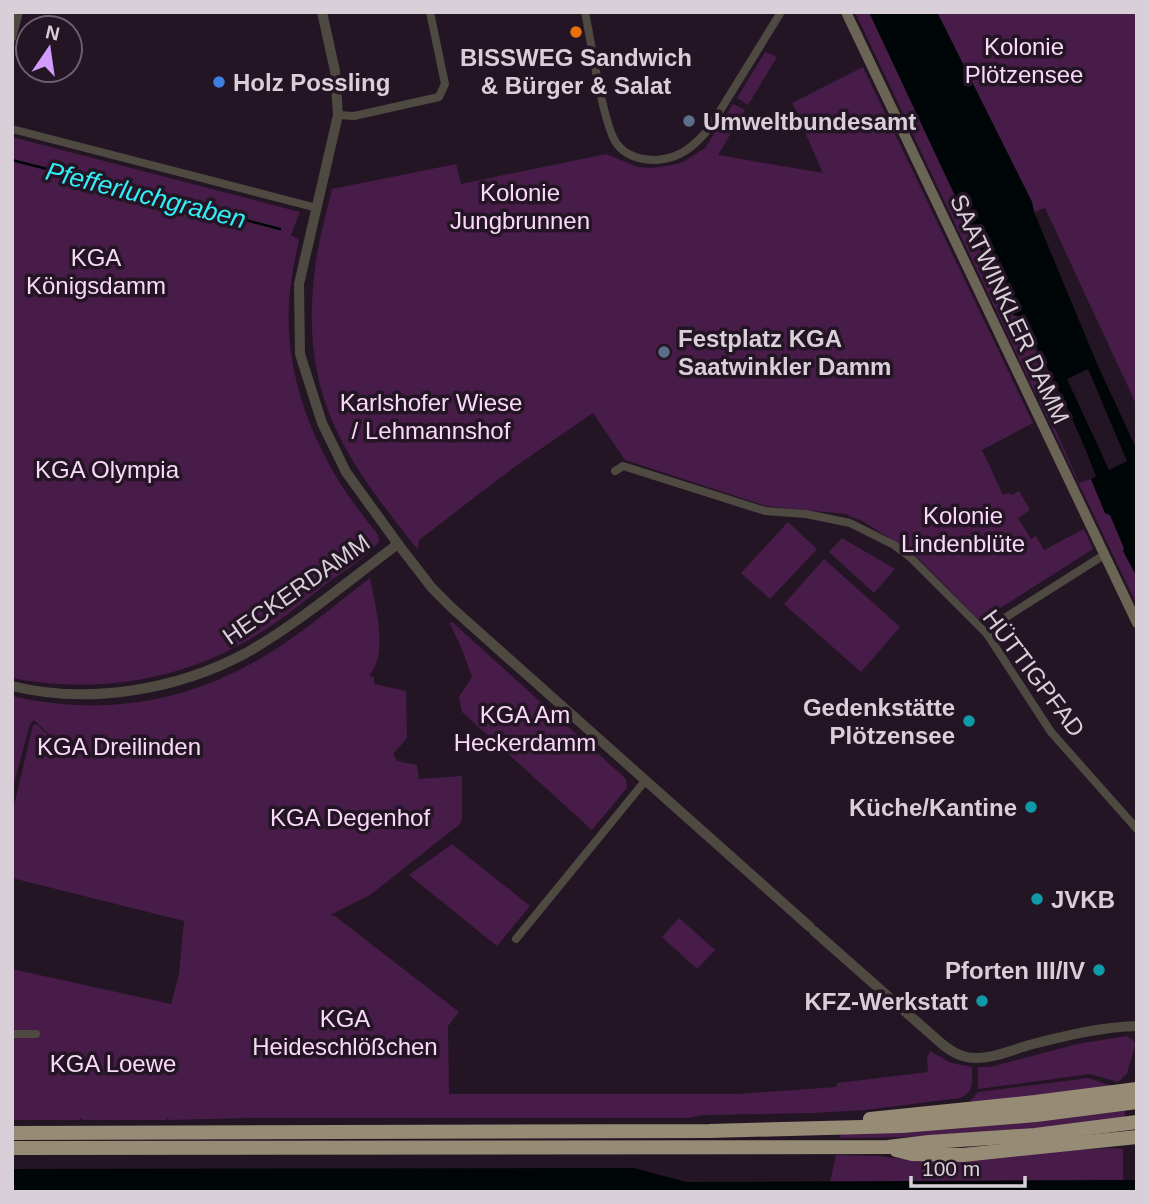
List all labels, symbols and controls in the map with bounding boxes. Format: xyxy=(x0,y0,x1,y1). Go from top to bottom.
north arrow xyxy=(14,14,84,84)
text: N xyxy=(44,21,62,45)
marker: BISSWEG Sandwich & Bürger & Salat xyxy=(568,24,584,40)
park label: Kolonie Plötzensee xyxy=(965,33,1083,88)
place label: BISSWEG Sandwich & Bürger & Salat xyxy=(460,44,692,99)
place label: Holz Possling xyxy=(233,69,390,96)
marker: Holz Possling xyxy=(211,74,227,90)
place label: Umweltbundesamt xyxy=(703,108,916,135)
marker: Umweltbundesamt xyxy=(681,113,697,129)
water label: Pfefferluchgraben xyxy=(43,156,249,234)
park label: Kolonie Jungbrunnen xyxy=(450,179,590,234)
street label: SAATWINKLER DAMM xyxy=(945,190,1075,428)
park label: KGA Königsdamm xyxy=(26,244,166,299)
place label: Festplatz KGA Saatwinkler Damm xyxy=(678,325,891,380)
marker: Festplatz KGA Saatwinkler Damm xyxy=(656,344,672,360)
park label: Karlshofer Wiese / Lehmannshof xyxy=(340,389,522,444)
park label: KGA Olympia xyxy=(35,456,180,483)
park label: Kolonie Lindenblüte xyxy=(901,502,1025,557)
street label: HECKERDAMM xyxy=(217,528,375,650)
street label: HÜTTIGPFAD xyxy=(977,604,1091,742)
place label: Gedenkstätte Plötzensee xyxy=(803,694,955,749)
park label: KGA Am Heckerdamm xyxy=(454,701,596,756)
marker: Gedenkstätte Plötzensee xyxy=(961,713,977,729)
park label: KGA Dreilinden xyxy=(37,733,201,760)
place label: Küche/Kantine xyxy=(849,794,1017,821)
marker: Küche/Kantine xyxy=(1023,799,1039,815)
park label: KGA Degenhof xyxy=(270,804,430,831)
place label: JVKB xyxy=(1051,886,1115,913)
marker: JVKB xyxy=(1029,891,1045,907)
place label: Pforten III/IV xyxy=(945,957,1085,984)
marker: Pforten III/IV xyxy=(1091,962,1107,978)
place label: KFZ-Werkstatt xyxy=(804,988,968,1015)
marker: KFZ-Werkstatt xyxy=(974,993,990,1009)
park label: KGA Heideschlößchen xyxy=(252,1005,438,1060)
park label: KGA Loewe xyxy=(50,1050,176,1077)
scale bar xyxy=(911,1144,1025,1188)
text: 100 m xyxy=(922,1157,980,1180)

